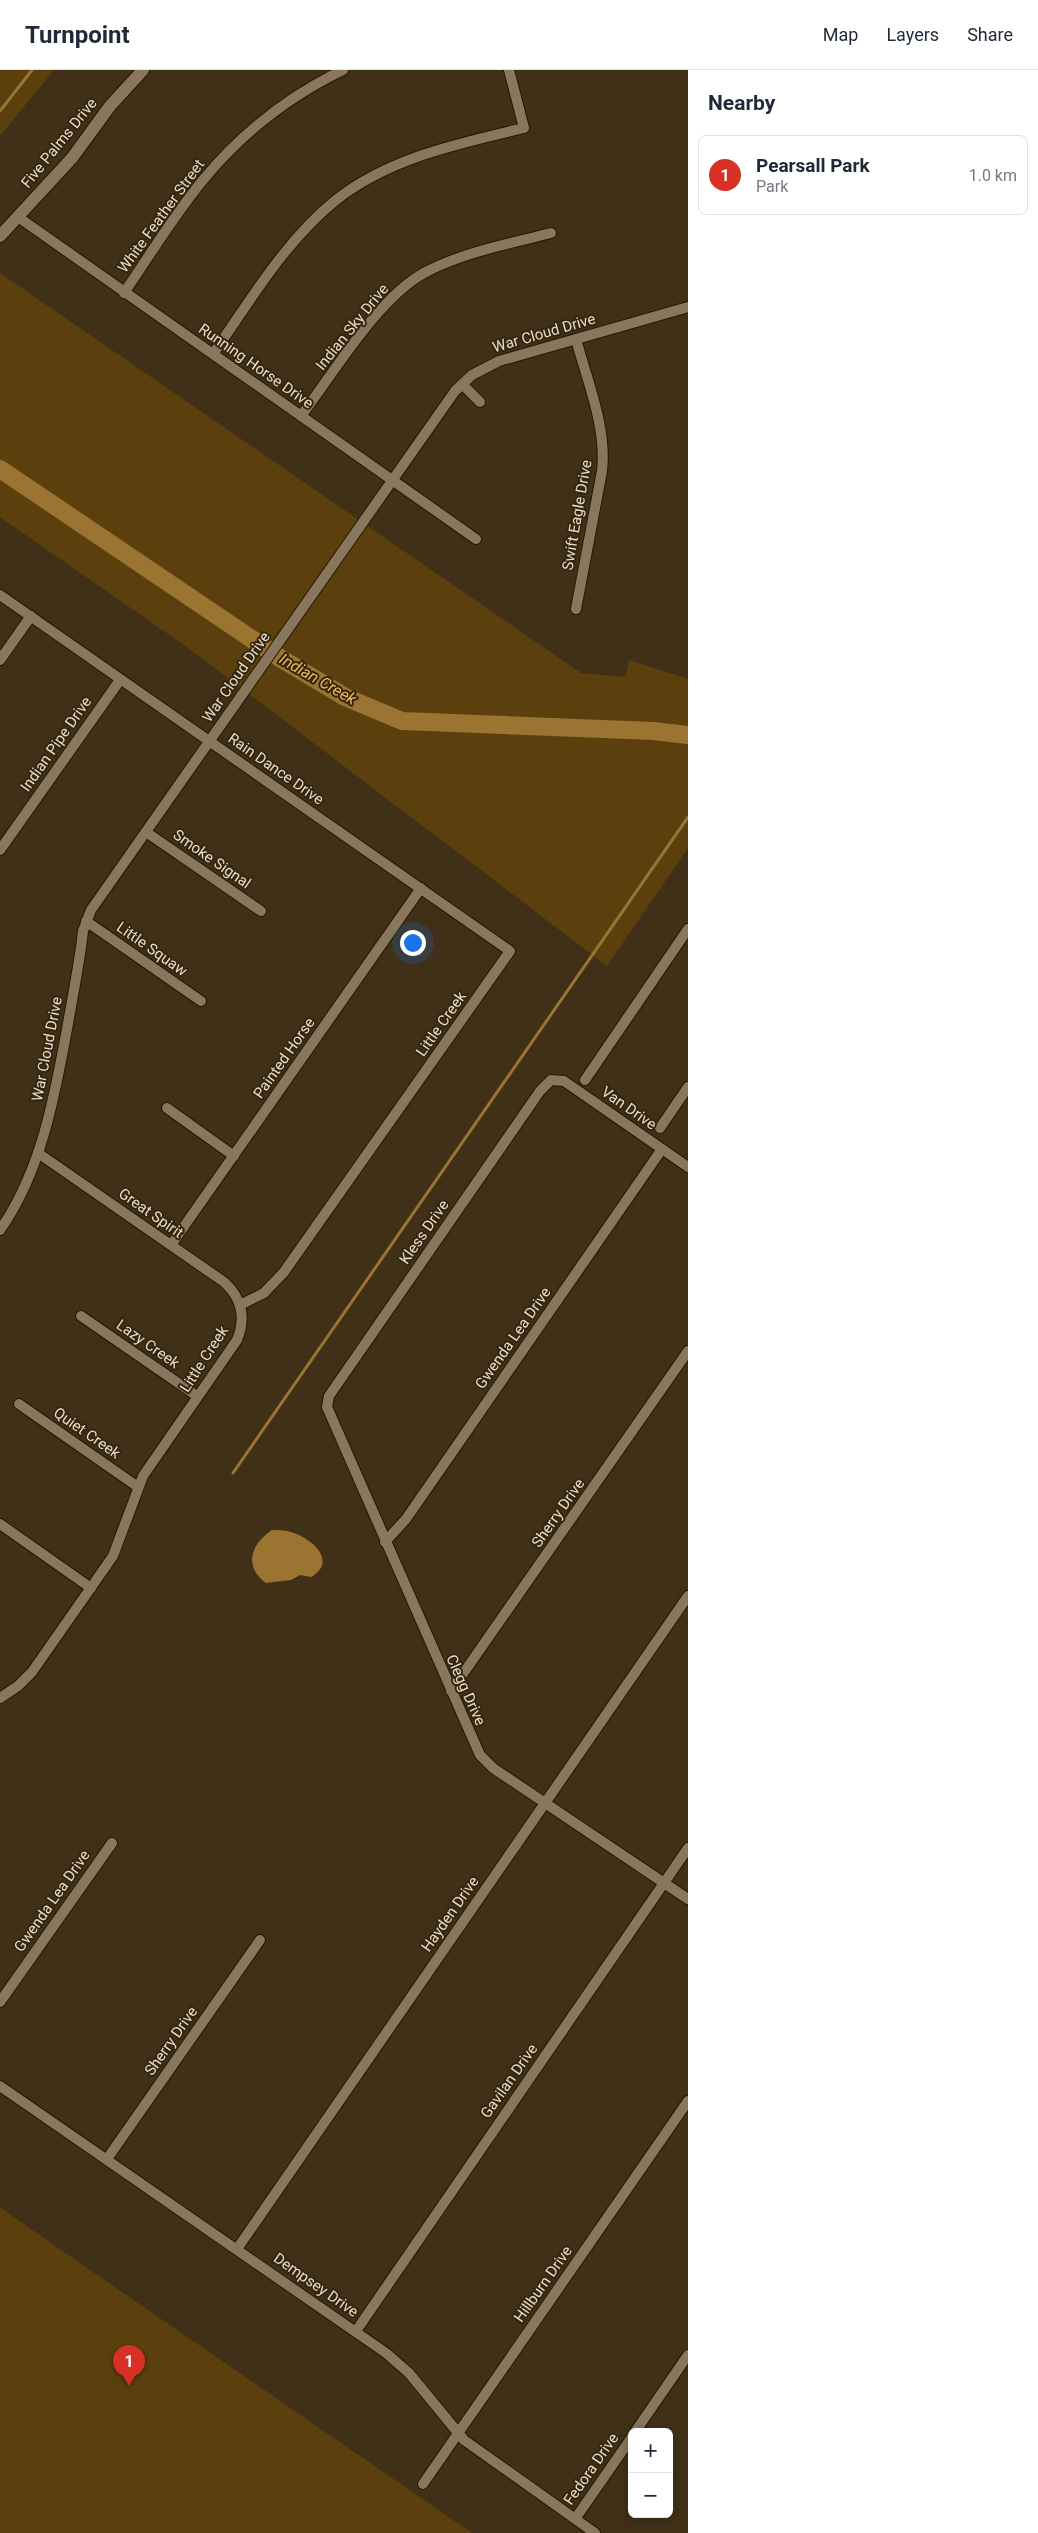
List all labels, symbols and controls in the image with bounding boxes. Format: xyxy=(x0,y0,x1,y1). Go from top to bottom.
text: Turnpoint xyxy=(25,21,130,49)
text: Map xyxy=(823,24,858,45)
text: Layers xyxy=(886,24,939,45)
text: Share xyxy=(967,24,1013,45)
text: Nearby xyxy=(708,91,775,115)
street label: Five Palms Drive xyxy=(17,94,101,192)
text: Pearsall Park xyxy=(756,154,870,177)
street label: White Feather Street xyxy=(114,156,208,276)
text: 1 xyxy=(720,166,730,185)
text: 1.0 km xyxy=(969,166,1017,185)
text: Park xyxy=(756,177,788,196)
street label: Indian Sky Drive xyxy=(312,280,392,374)
street label: War Cloud Drive xyxy=(490,310,598,356)
street label: Running Horse Drive xyxy=(195,320,317,412)
street label: Swift Eagle Drive xyxy=(558,458,596,572)
street label: War Cloud Drive xyxy=(198,628,274,726)
water label: Indian Creek xyxy=(276,649,361,709)
street label: Indian Pipe Drive xyxy=(17,693,95,795)
street label: Rain Dance Drive xyxy=(225,729,327,809)
street label: Smoke Signal xyxy=(170,826,254,892)
street label: Little Squaw xyxy=(113,918,191,980)
your location xyxy=(400,930,426,956)
street label: Little Creek xyxy=(412,988,470,1060)
street label: War Cloud Drive xyxy=(28,995,66,1103)
street label: Painted Horse xyxy=(250,1014,319,1102)
street label: Van Drive xyxy=(598,1083,660,1133)
street label: Great Spirit xyxy=(115,1184,187,1242)
street label: Kless Drive xyxy=(395,1197,453,1267)
street label: Gwenda Lea Drive xyxy=(471,1284,555,1392)
street label: Lazy Creek xyxy=(113,1316,183,1372)
street label: Little Creek xyxy=(176,1322,232,1395)
street label: Quiet Creek xyxy=(50,1404,124,1463)
street label: Sherry Drive xyxy=(528,1475,588,1551)
street label: Clegg Drive xyxy=(442,1652,490,1728)
street label: Gwenda Lea Drive xyxy=(10,1847,94,1955)
street label: Hayden Drive xyxy=(417,1873,483,1955)
street label: Sherry Drive xyxy=(141,2003,201,2079)
street label: Gavilan Drive xyxy=(477,2040,541,2122)
street label: Hillburn Drive xyxy=(510,2242,576,2326)
street label: Dempsey Drive xyxy=(270,2249,362,2321)
pin: 1 xyxy=(113,2345,145,2386)
map controls xyxy=(628,2428,673,2518)
button: + xyxy=(628,2428,673,2473)
street label: Fedora Drive xyxy=(560,2430,622,2508)
button: − xyxy=(628,2473,673,2518)

